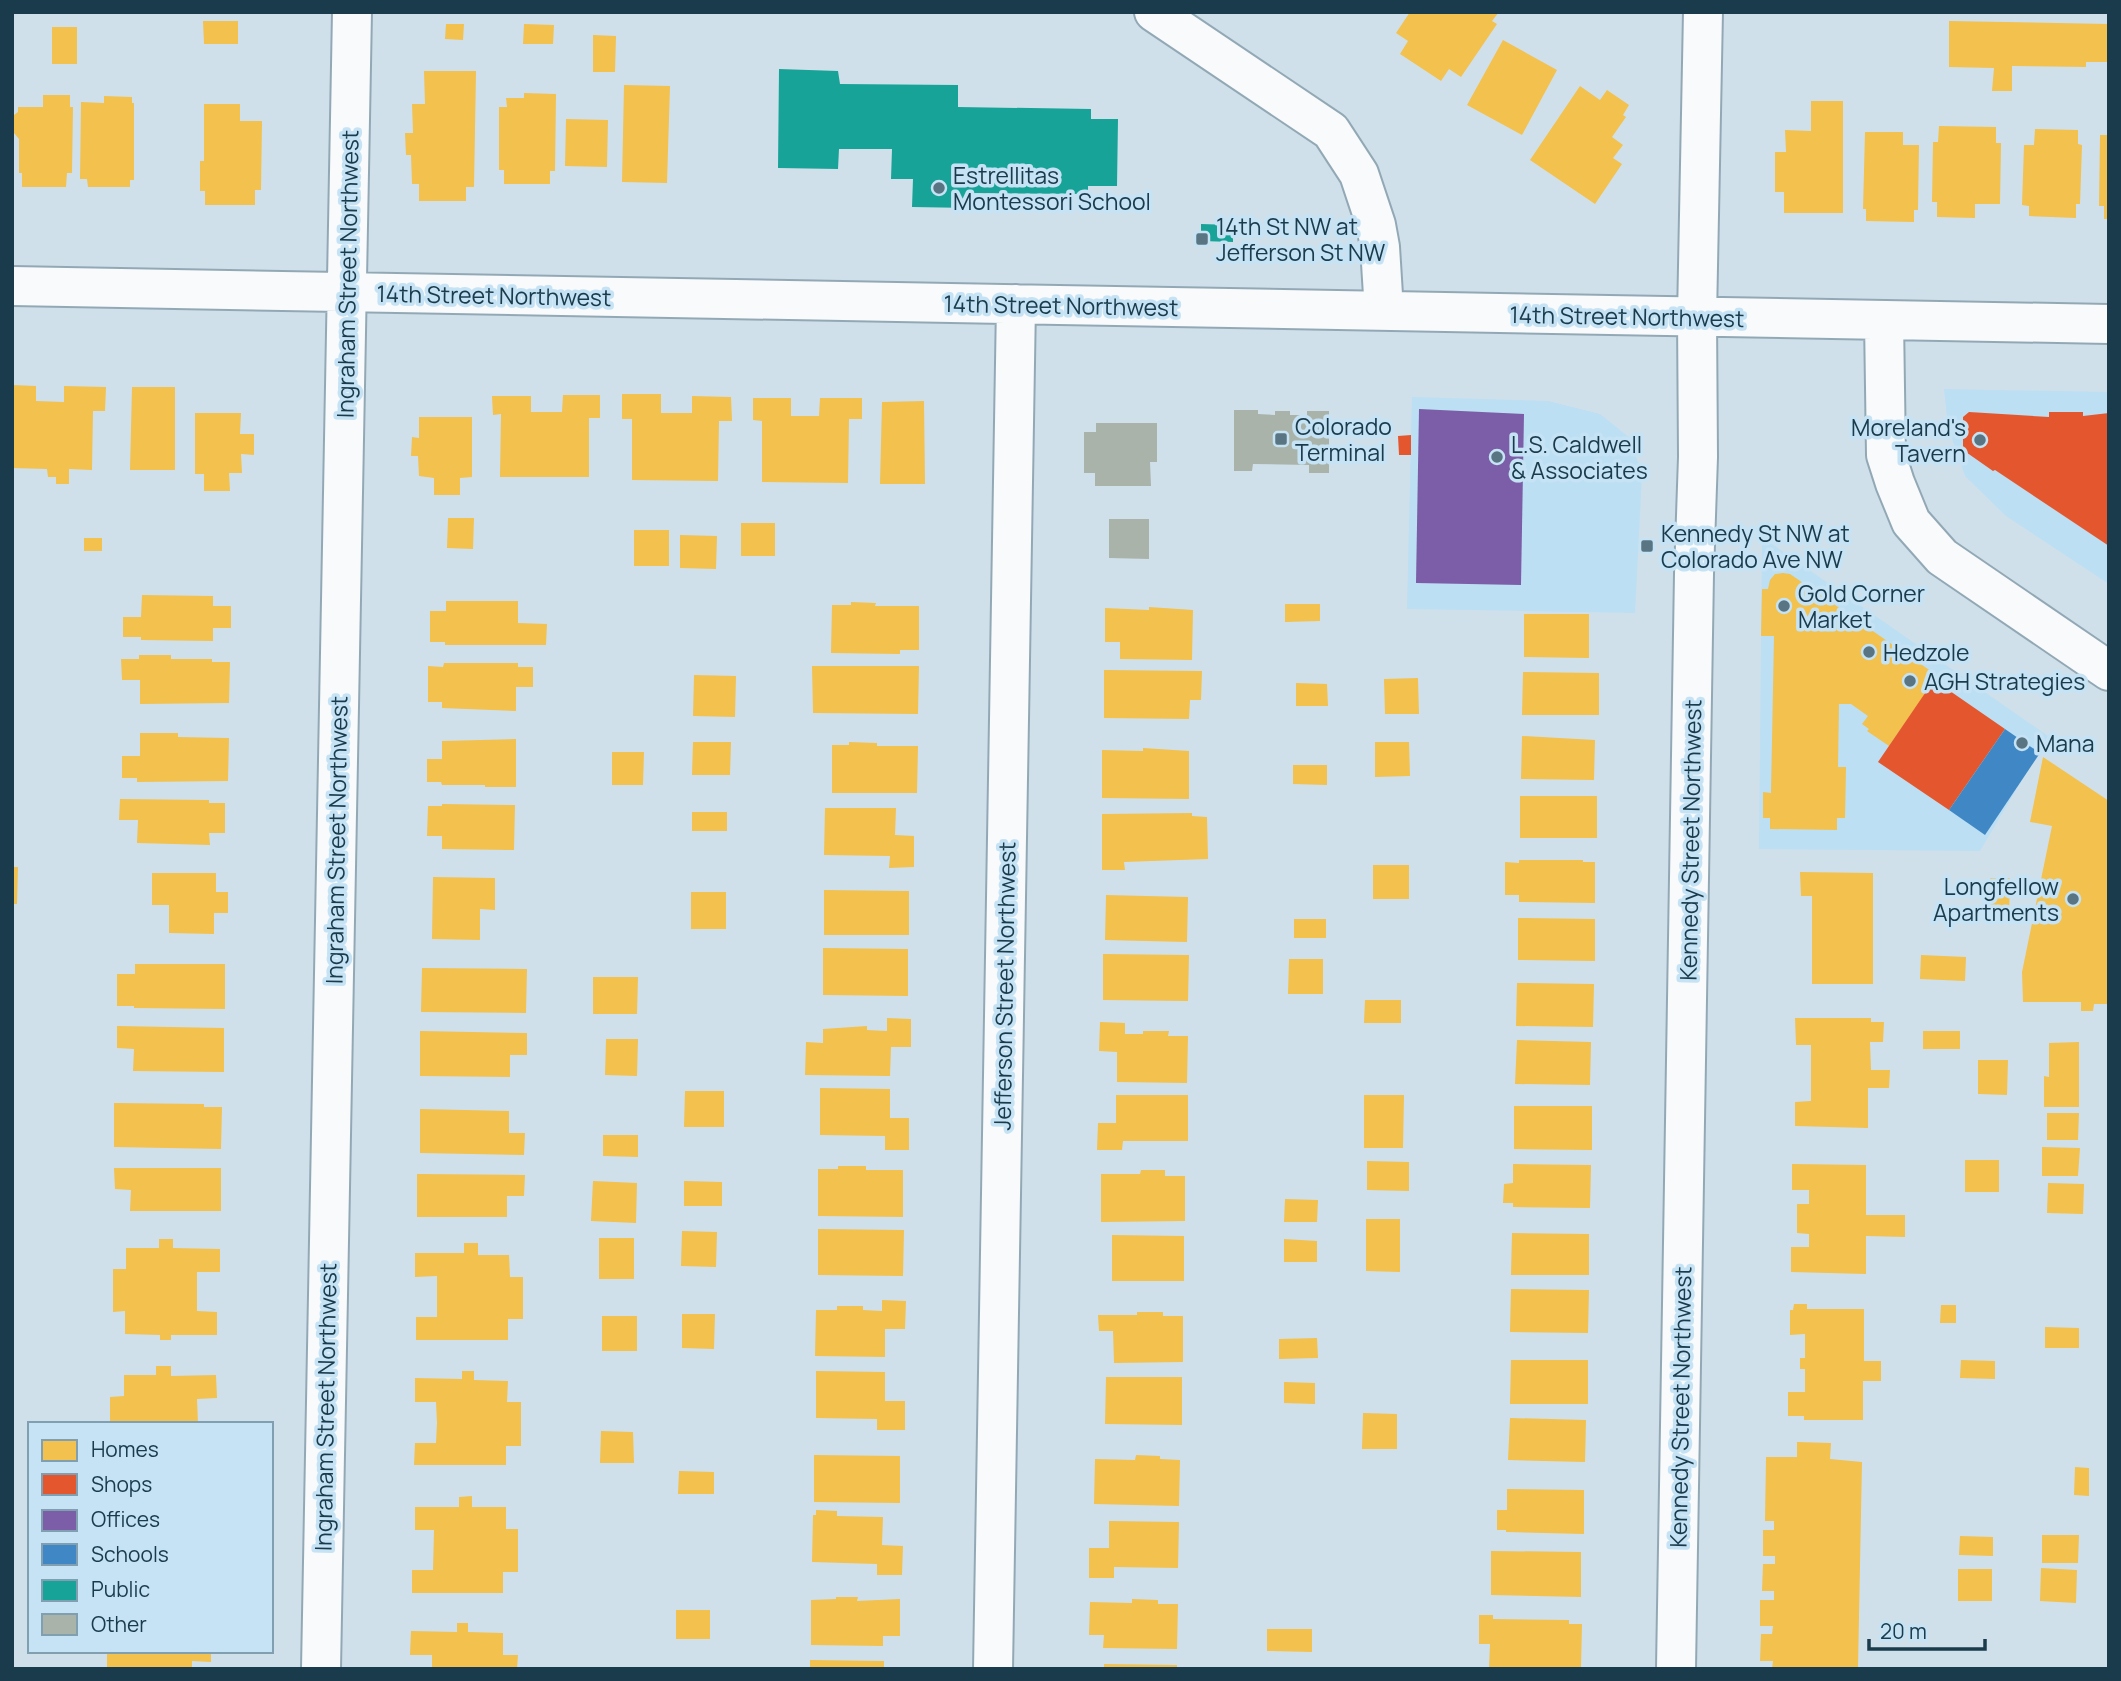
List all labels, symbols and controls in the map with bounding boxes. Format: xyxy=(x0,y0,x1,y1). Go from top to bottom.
street label: Ingraham Street Northwest xyxy=(328,130,366,418)
place label: Estrellitas Montessori School xyxy=(953,159,1151,217)
marker: Estrellitas Montessori School xyxy=(931,180,947,196)
place label: 14th St NW at Jefferson St NW xyxy=(1216,210,1386,268)
marker: 14th St NW at Jefferson St NW xyxy=(1194,231,1210,247)
street label: 14th Street Northwest xyxy=(376,277,612,313)
street label: 14th Street Northwest xyxy=(943,287,1179,323)
street label: 14th Street Northwest xyxy=(1509,298,1745,334)
place label: Colorado Terminal xyxy=(1295,410,1392,468)
place label: Moreland's Tavern xyxy=(1851,411,1966,469)
place label: L.S. Caldwell & Associates xyxy=(1511,428,1648,486)
marker: Colorado Terminal xyxy=(1273,431,1289,447)
marker: Moreland's Tavern xyxy=(1972,432,1988,448)
marker: L.S. Caldwell & Associates xyxy=(1489,449,1505,465)
place label: Kennedy St NW at Colorado Ave NW xyxy=(1661,517,1850,575)
marker: Kennedy St NW at Colorado Ave NW xyxy=(1639,538,1655,554)
place label: Gold Corner Market xyxy=(1798,577,1925,635)
marker: Gold Corner Market xyxy=(1776,598,1792,614)
place label: Hedzole xyxy=(1883,636,1970,668)
marker: Hedzole xyxy=(1861,644,1877,660)
place label: AGH Strategies xyxy=(1924,665,2085,697)
marker: AGH Strategies xyxy=(1902,673,1918,689)
street label: Ingraham Street Northwest xyxy=(317,696,355,984)
street label: Kennedy Street Northwest xyxy=(1672,699,1708,981)
place label: Mana xyxy=(2036,727,2095,759)
marker: Mana xyxy=(2014,735,2030,751)
street label: Jefferson Street Northwest xyxy=(985,841,1023,1131)
place label: Longfellow Apartments xyxy=(1933,870,2059,928)
marker: Longfellow Apartments xyxy=(2065,891,2081,907)
street label: Ingraham Street Northwest xyxy=(306,1263,344,1551)
street label: Kennedy Street Northwest xyxy=(1662,1266,1698,1548)
legend xyxy=(28,1422,273,1653)
text: Homes xyxy=(91,1435,159,1463)
text: Shops xyxy=(91,1470,152,1498)
text: Offices xyxy=(91,1505,160,1533)
text: Schools xyxy=(91,1540,169,1568)
text: Public xyxy=(91,1575,150,1603)
scale bar xyxy=(1869,1608,1984,1652)
text: Other xyxy=(91,1610,147,1638)
text: 20 m xyxy=(1880,1617,1927,1645)

